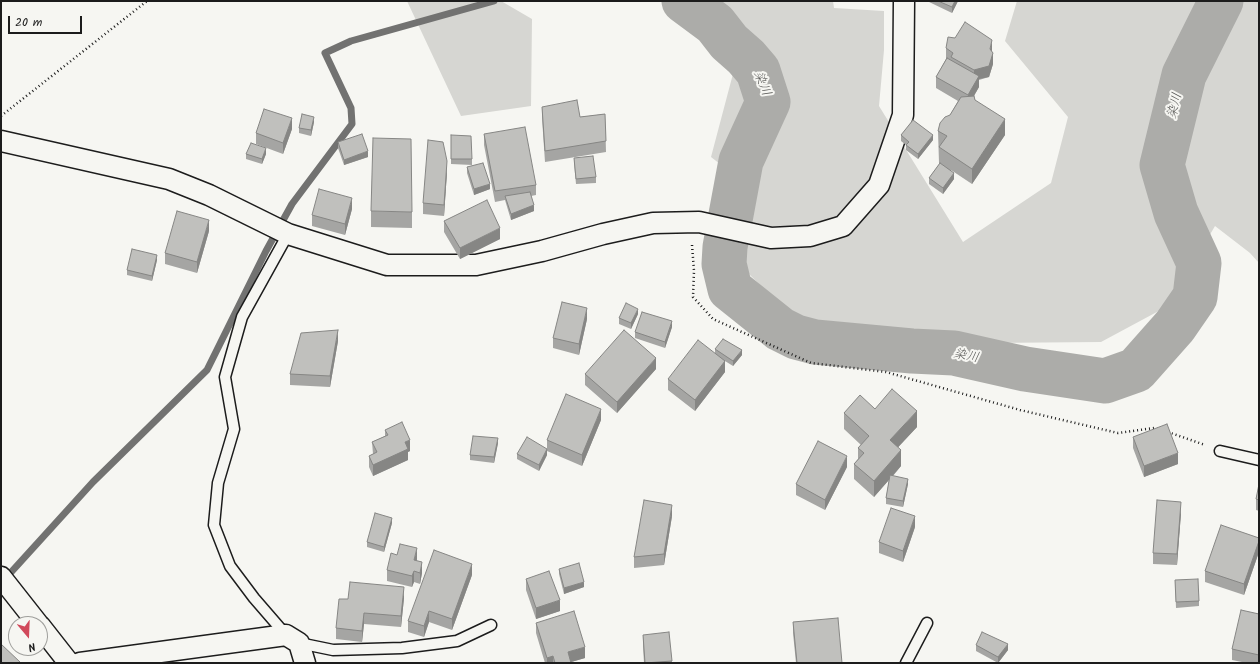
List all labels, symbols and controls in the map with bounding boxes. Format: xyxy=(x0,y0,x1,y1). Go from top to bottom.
scale bar xyxy=(10,8,84,34)
text: 20 m xyxy=(15,13,42,32)
water label: 染川 xyxy=(749,69,773,99)
water label: 染川 xyxy=(1165,91,1187,121)
water label: 染川 xyxy=(952,347,980,367)
north arrow xyxy=(8,616,48,656)
text: N xyxy=(25,637,38,656)

